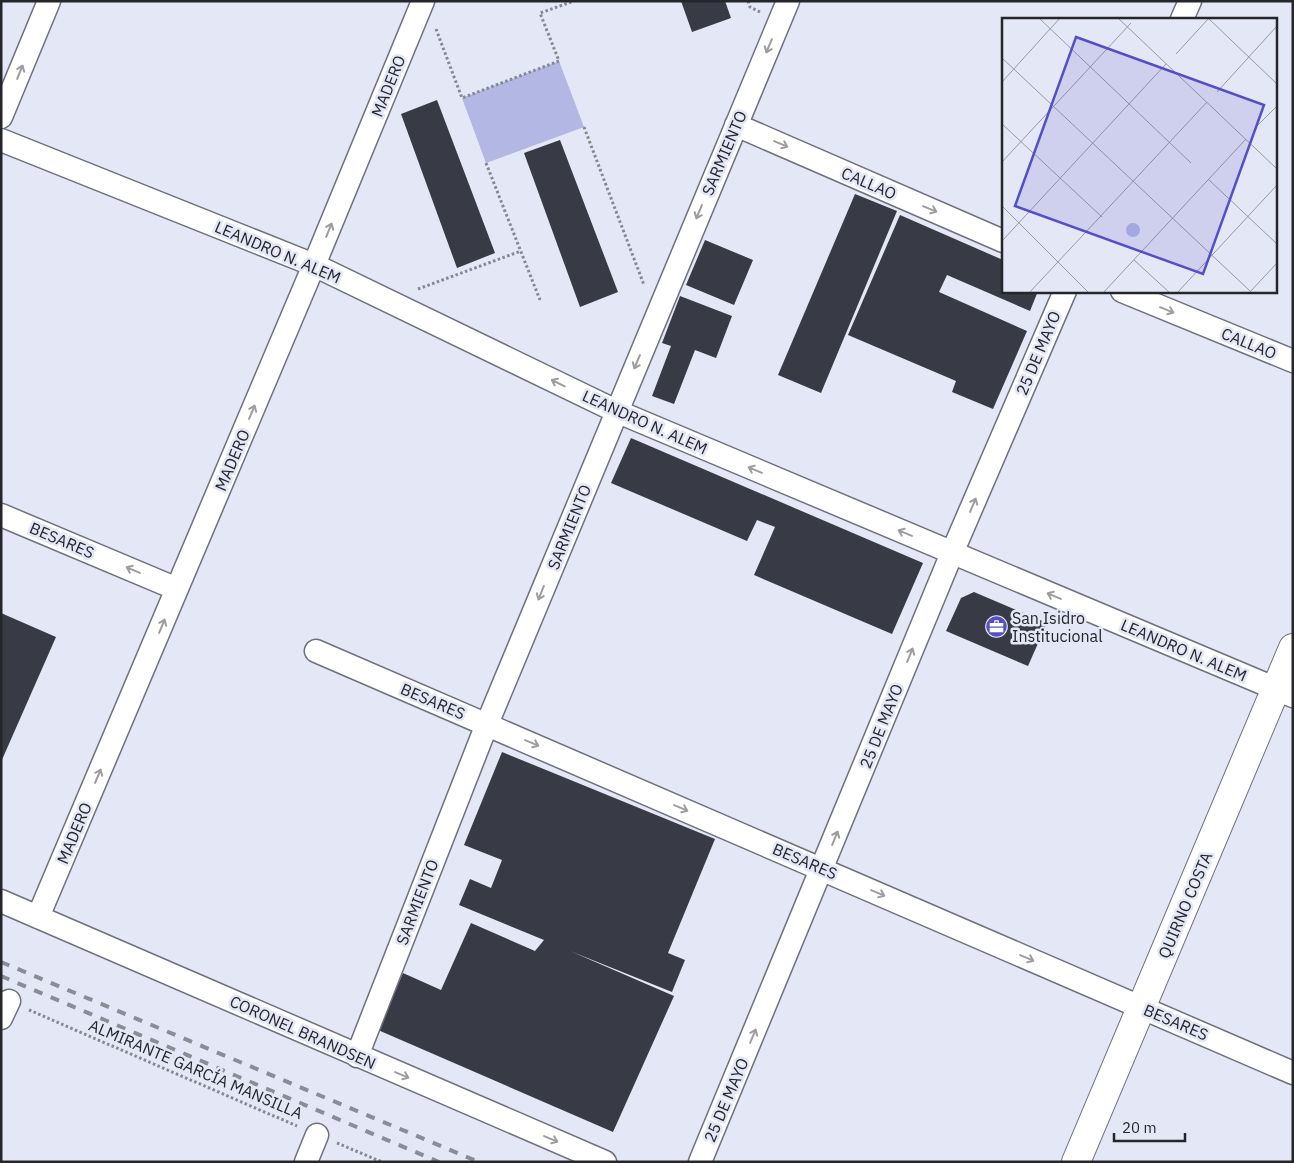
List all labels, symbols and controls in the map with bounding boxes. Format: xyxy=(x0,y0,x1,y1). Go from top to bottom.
inset map xyxy=(1002,18,1276,292)
one-way arrow xyxy=(764,38,774,53)
street label: MADERO xyxy=(367,52,409,120)
one-way arrow xyxy=(15,65,25,80)
street label: SARMIENTO xyxy=(697,108,751,198)
one-way arrow xyxy=(773,141,788,150)
street label: CALLAO xyxy=(838,162,900,204)
one-way arrow xyxy=(694,204,704,219)
one-way arrow xyxy=(922,204,937,214)
street label: LEANDRO N. ALEM xyxy=(212,216,344,288)
one-way arrow xyxy=(324,223,334,238)
one-way arrow xyxy=(1160,306,1175,315)
street label: 25 DE MAYO xyxy=(1011,308,1065,398)
street label: CALLAO xyxy=(1218,323,1280,363)
one-way arrow xyxy=(632,354,641,369)
one-way arrow xyxy=(551,378,566,387)
street label: LEANDRO N. ALEM xyxy=(579,385,711,459)
one-way arrow xyxy=(248,405,258,420)
street label: MADERO xyxy=(210,426,254,494)
one-way arrow xyxy=(748,464,763,474)
street label: SARMIENTO xyxy=(543,482,595,572)
one-way arrow xyxy=(968,498,978,513)
street label: BESARES xyxy=(27,517,97,563)
one-way arrow xyxy=(898,527,913,537)
one-way arrow xyxy=(125,564,140,573)
one-way arrow xyxy=(536,585,546,600)
one-way arrow xyxy=(1047,590,1062,600)
place label: San Isidro Institucional xyxy=(1012,608,1102,646)
street label: LEANDRO N. ALEM xyxy=(1118,614,1250,686)
office icon: San Isidro Institucional xyxy=(984,615,1008,639)
one-way arrow xyxy=(157,619,167,634)
one-way arrow xyxy=(906,648,916,663)
street label: BESARES xyxy=(398,678,468,724)
street label: 25 DE MAYO xyxy=(855,681,907,771)
one-way arrow xyxy=(524,739,539,749)
one-way arrow xyxy=(95,768,104,783)
street label: MADERO xyxy=(52,799,96,867)
one-way arrow xyxy=(673,803,688,813)
one-way arrow xyxy=(832,830,841,845)
street label: BESARES xyxy=(770,838,840,884)
street label: QUIRNO COSTA xyxy=(1154,849,1216,961)
street label: SARMIENTO xyxy=(392,856,442,948)
one-way arrow xyxy=(870,889,885,899)
one-way arrow xyxy=(1019,953,1034,963)
street label: CORONEL BRANDSEN xyxy=(227,991,379,1073)
street label: BESARES xyxy=(1141,999,1211,1045)
street label: ALMIRANTE GARCÍA MANSILLA xyxy=(86,1014,306,1123)
one-way arrow xyxy=(748,1029,758,1044)
street label: 25 DE MAYO xyxy=(699,1055,753,1145)
one-way arrow xyxy=(394,1070,409,1080)
scale bar xyxy=(1114,1110,1185,1142)
text: 20 m xyxy=(1122,1118,1157,1137)
one-way arrow xyxy=(543,1134,558,1144)

